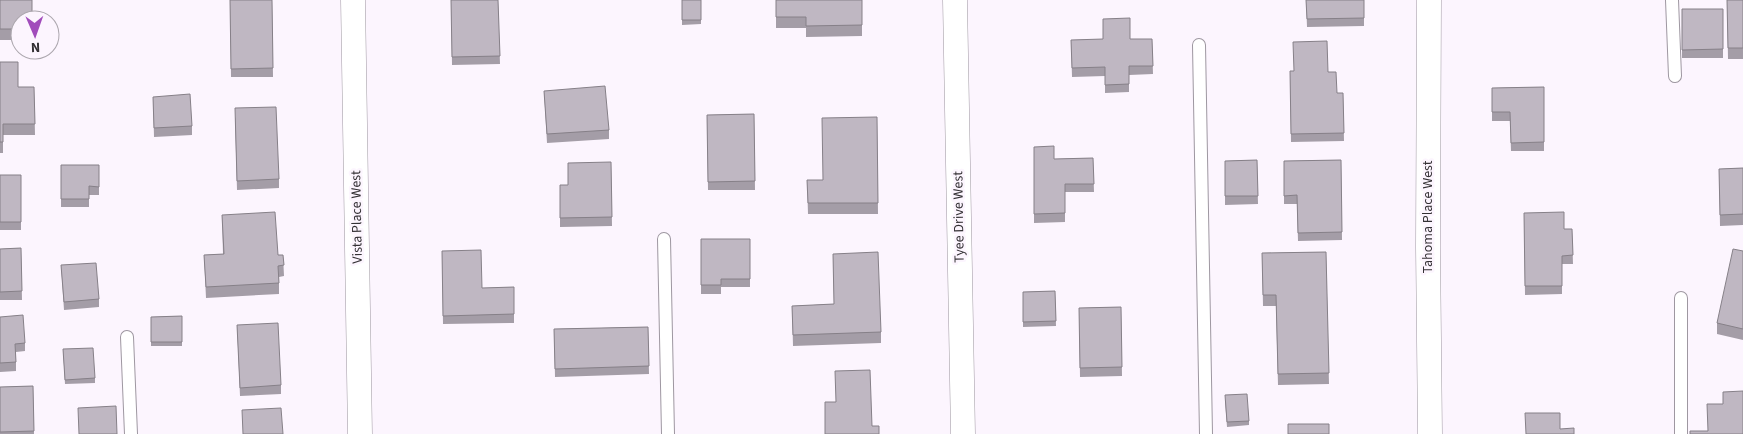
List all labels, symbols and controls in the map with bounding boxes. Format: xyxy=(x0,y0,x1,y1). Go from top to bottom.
north arrow xyxy=(10,10,60,60)
text: N xyxy=(30,37,40,57)
street label: Tahoma Place West xyxy=(1418,160,1438,273)
street label: Vista Place West xyxy=(346,170,368,264)
street label: Tyee Drive West xyxy=(948,171,970,263)

